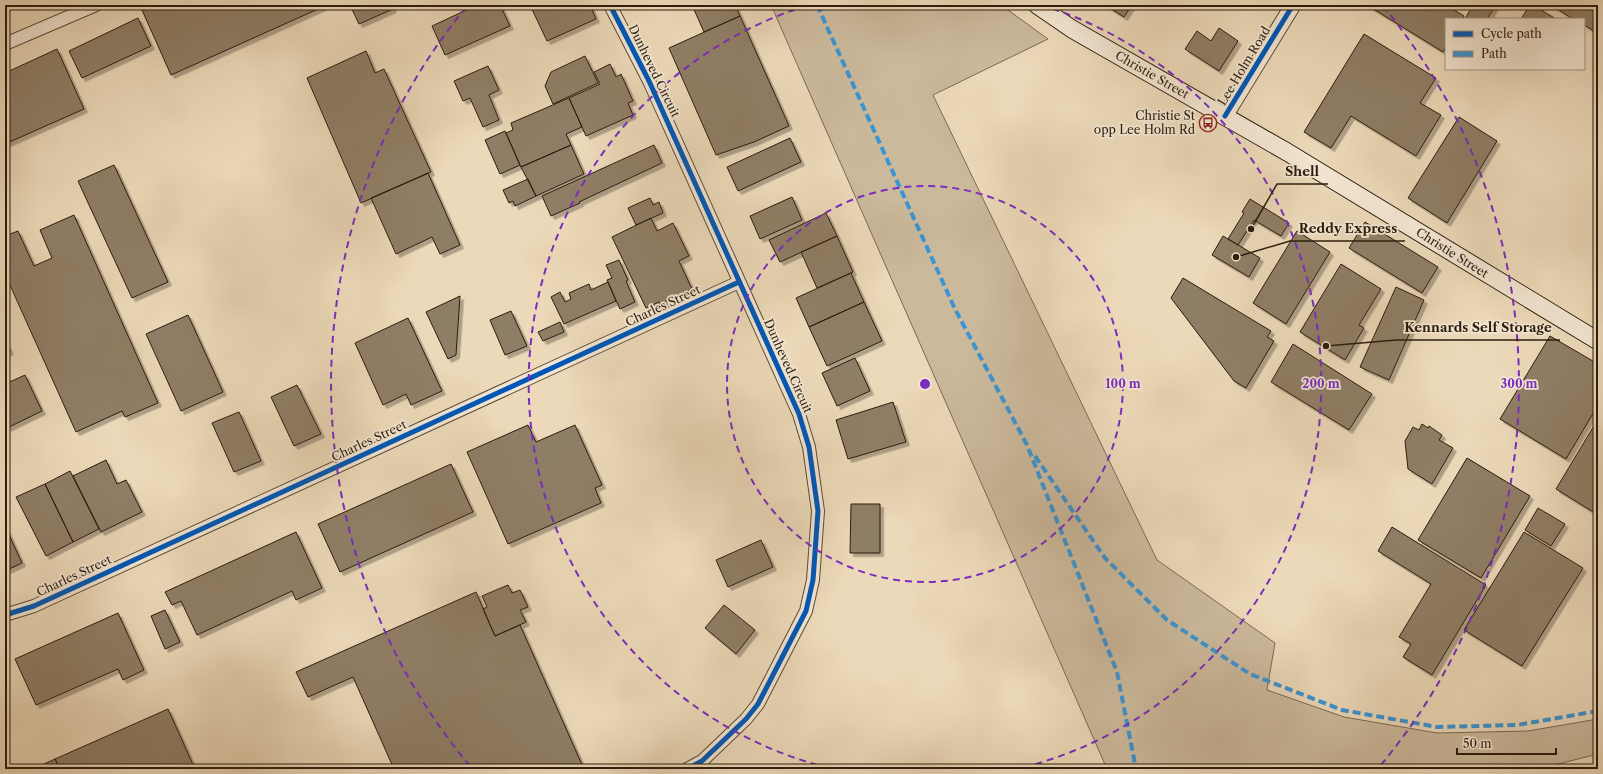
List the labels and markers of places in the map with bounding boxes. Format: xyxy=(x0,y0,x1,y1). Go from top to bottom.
place label: Christie St opp Lee Holm Rd xyxy=(1094,108,1196,137)
bus stop icon: Christie St opp Lee Holm Rd xyxy=(1198,113,1218,133)
callout: Shell xyxy=(1277,159,1328,184)
callout: Reddy Express xyxy=(1290,216,1405,241)
callout: Kennards Self Storage xyxy=(1396,315,1560,340)
centre of rings xyxy=(918,377,932,391)

